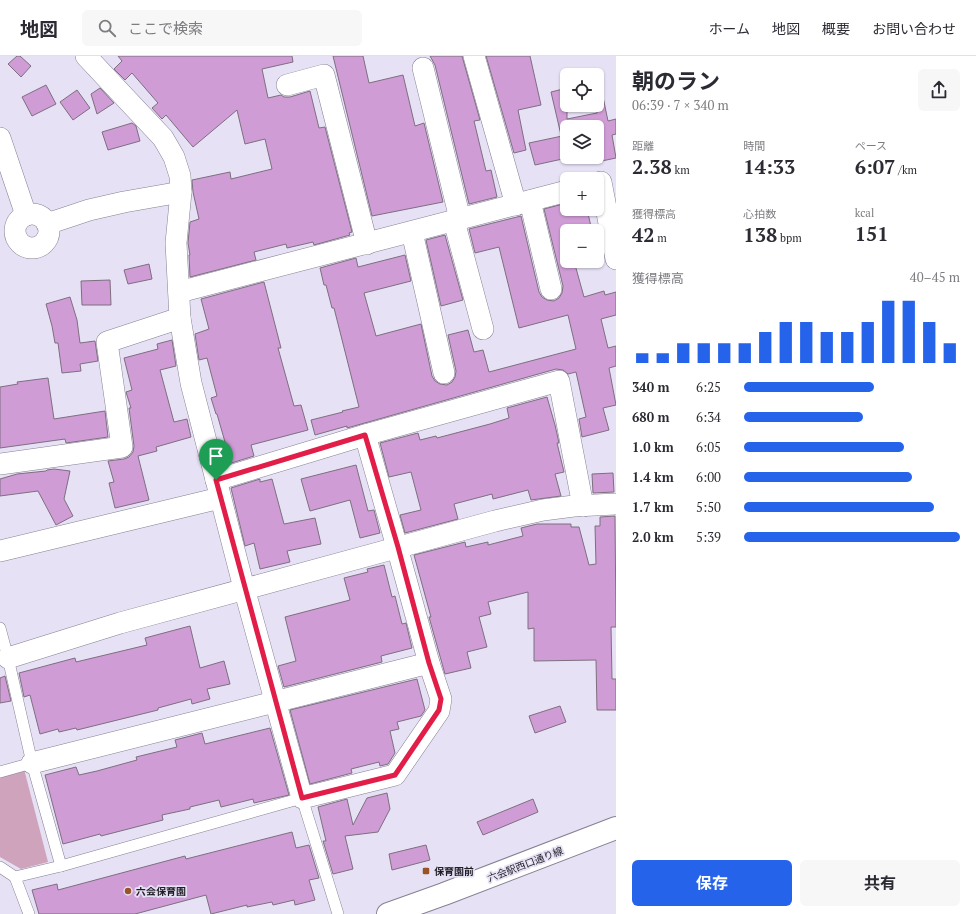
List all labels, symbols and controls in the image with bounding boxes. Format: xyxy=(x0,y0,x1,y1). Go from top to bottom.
search box xyxy=(82,10,362,46)
text: 地図 xyxy=(20,16,58,41)
icon: search xyxy=(96,17,118,39)
text: ここで検索 xyxy=(128,18,203,38)
text: ホーム xyxy=(708,19,750,38)
text: 地図 xyxy=(772,19,800,38)
text: 概要 xyxy=(822,19,850,38)
text: お問い合わせ xyxy=(872,19,956,38)
text: 朝のラン xyxy=(632,66,720,95)
map controls xyxy=(560,68,604,268)
button: locate xyxy=(560,68,604,112)
button: share xyxy=(918,69,960,111)
text: 06:39 · 7 × 340 m xyxy=(632,96,729,114)
button: layers xyxy=(560,120,604,164)
text: 距離 xyxy=(632,139,654,153)
text: 時間 xyxy=(743,139,765,153)
text: ペース xyxy=(855,139,887,153)
text: 2.38 xyxy=(632,153,672,180)
text: 14:33 xyxy=(743,153,795,180)
text: 6:07 xyxy=(855,153,895,180)
text: km xyxy=(672,163,690,177)
text: /km xyxy=(895,163,917,177)
button: + xyxy=(560,172,604,216)
text: kcal xyxy=(855,206,874,220)
text: 獲得標高 xyxy=(632,207,676,221)
text: 心拍数 xyxy=(743,207,776,221)
text: 151 xyxy=(855,220,889,247)
text: 42 xyxy=(632,221,655,248)
text: 138 xyxy=(743,221,777,248)
button: − xyxy=(560,224,604,268)
text: m xyxy=(655,231,667,245)
text: bpm xyxy=(777,231,802,245)
text: 40–45 m xyxy=(910,268,960,286)
text: 獲得標高 xyxy=(632,269,684,287)
text: 340 m xyxy=(632,378,670,396)
text: 6:25 xyxy=(696,378,721,396)
text: 680 m xyxy=(632,408,670,426)
text: 6:34 xyxy=(696,408,721,426)
text: 1.0 km xyxy=(632,438,674,456)
text: 6:05 xyxy=(696,438,721,456)
pin xyxy=(199,439,233,480)
icon: arrive xyxy=(205,445,227,467)
text: 1.4 km xyxy=(632,468,674,486)
text: 6:00 xyxy=(696,468,721,486)
text: 1.7 km xyxy=(632,498,674,516)
text: 5:50 xyxy=(696,498,721,516)
text: 2.0 km xyxy=(632,528,674,546)
text: 5:39 xyxy=(696,528,721,546)
street label: 六会駅西口通り線 xyxy=(486,844,565,885)
button: 保存 xyxy=(632,860,792,906)
button: 共有 xyxy=(800,860,960,906)
place label: 保育園前 xyxy=(434,865,474,878)
marker: 保育園前 xyxy=(421,866,431,876)
place label: 六会保育園 xyxy=(136,885,186,898)
marker: 六会保育園 xyxy=(123,886,133,896)

